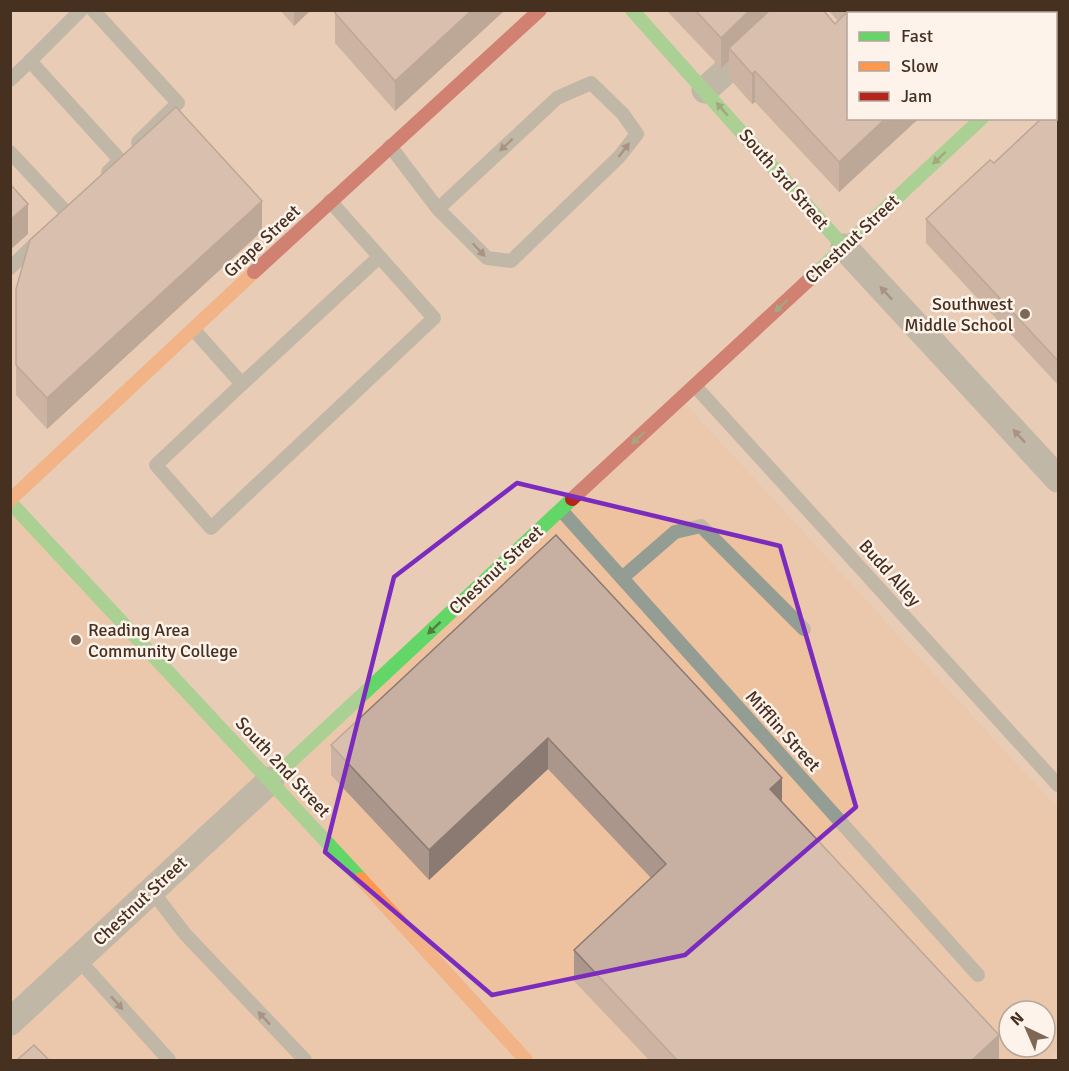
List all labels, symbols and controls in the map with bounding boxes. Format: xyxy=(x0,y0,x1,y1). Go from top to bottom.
legend xyxy=(847,12,1057,120)
text: Fast xyxy=(901,25,933,47)
text: Slow xyxy=(901,55,938,77)
text: Jam xyxy=(901,85,932,107)
one-way arrow xyxy=(716,102,729,117)
street label: South 3rd Street xyxy=(734,124,834,234)
one-way arrow xyxy=(499,138,514,152)
one-way arrow xyxy=(618,142,630,157)
one-way arrow xyxy=(933,151,947,165)
street label: Chestnut Street xyxy=(800,190,904,288)
street label: Grape Street xyxy=(219,200,305,282)
one-way arrow xyxy=(472,243,486,258)
one-way arrow xyxy=(880,286,893,301)
place label: Southwest Middle School xyxy=(904,293,1013,336)
one-way arrow xyxy=(775,298,789,312)
marker: Southwest Middle School xyxy=(1018,307,1032,321)
one-way arrow xyxy=(1013,429,1026,444)
one-way arrow xyxy=(631,431,646,445)
street label: Chestnut Street xyxy=(444,521,548,619)
street label: Budd Alley xyxy=(854,535,926,611)
place label: Reading Area Community College xyxy=(88,619,238,662)
one-way arrow xyxy=(427,621,442,634)
marker: Reading Area Community College xyxy=(69,633,83,647)
street label: Mifflin Street xyxy=(741,686,825,776)
street label: South 2nd Street xyxy=(231,712,335,822)
street label: Chestnut Street xyxy=(88,852,192,950)
one-way arrow xyxy=(110,995,123,1010)
north arrow xyxy=(997,999,1057,1059)
text: N xyxy=(1006,1008,1028,1030)
one-way arrow xyxy=(258,1011,272,1025)

